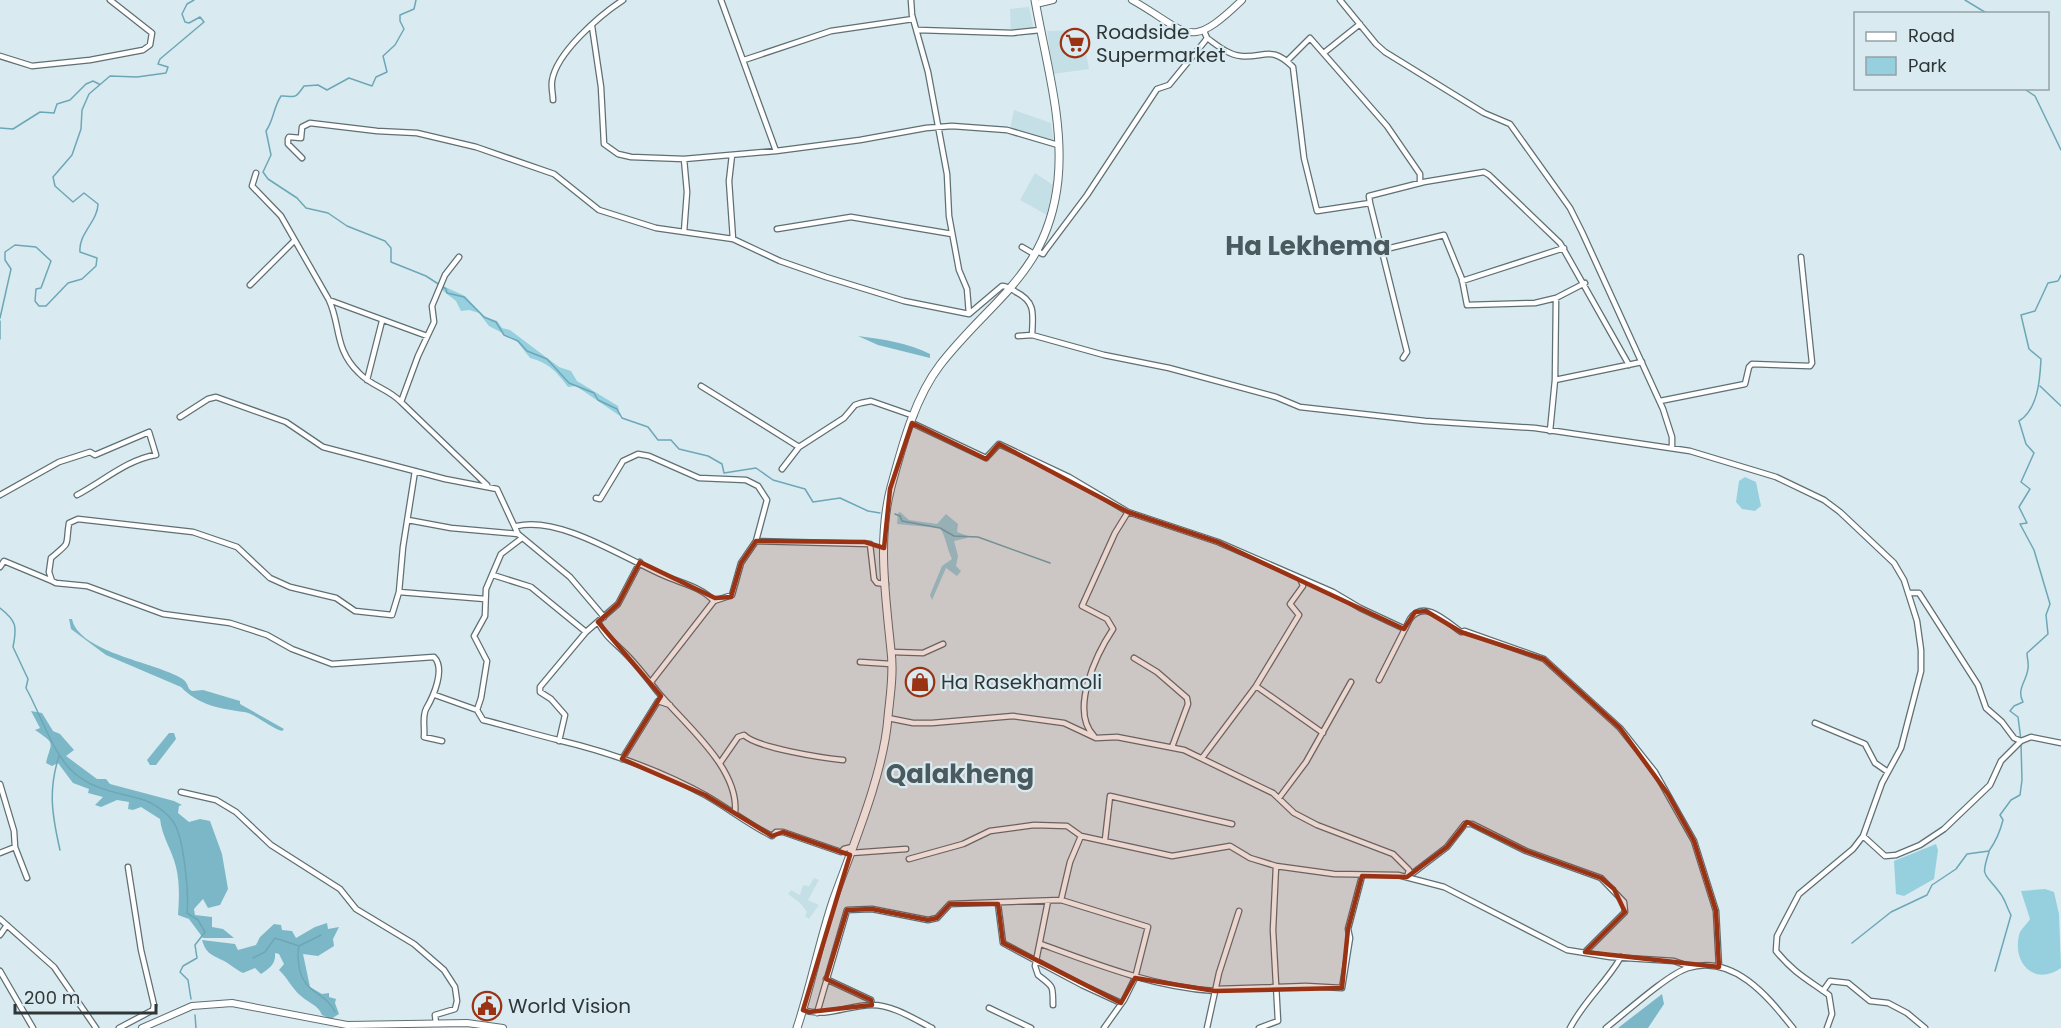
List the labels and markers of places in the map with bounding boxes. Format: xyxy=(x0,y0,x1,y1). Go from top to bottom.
place label: Roadside Supermarket xyxy=(1096,18,1225,69)
supermarket icon: Roadside Supermarket xyxy=(1059,27,1091,59)
shop icon: Ha Rasekhamoli xyxy=(904,666,936,698)
place label: Ha Rasekhamoli xyxy=(941,668,1102,696)
public building icon: World Vision xyxy=(471,990,503,1022)
place label: World Vision xyxy=(508,992,631,1020)

